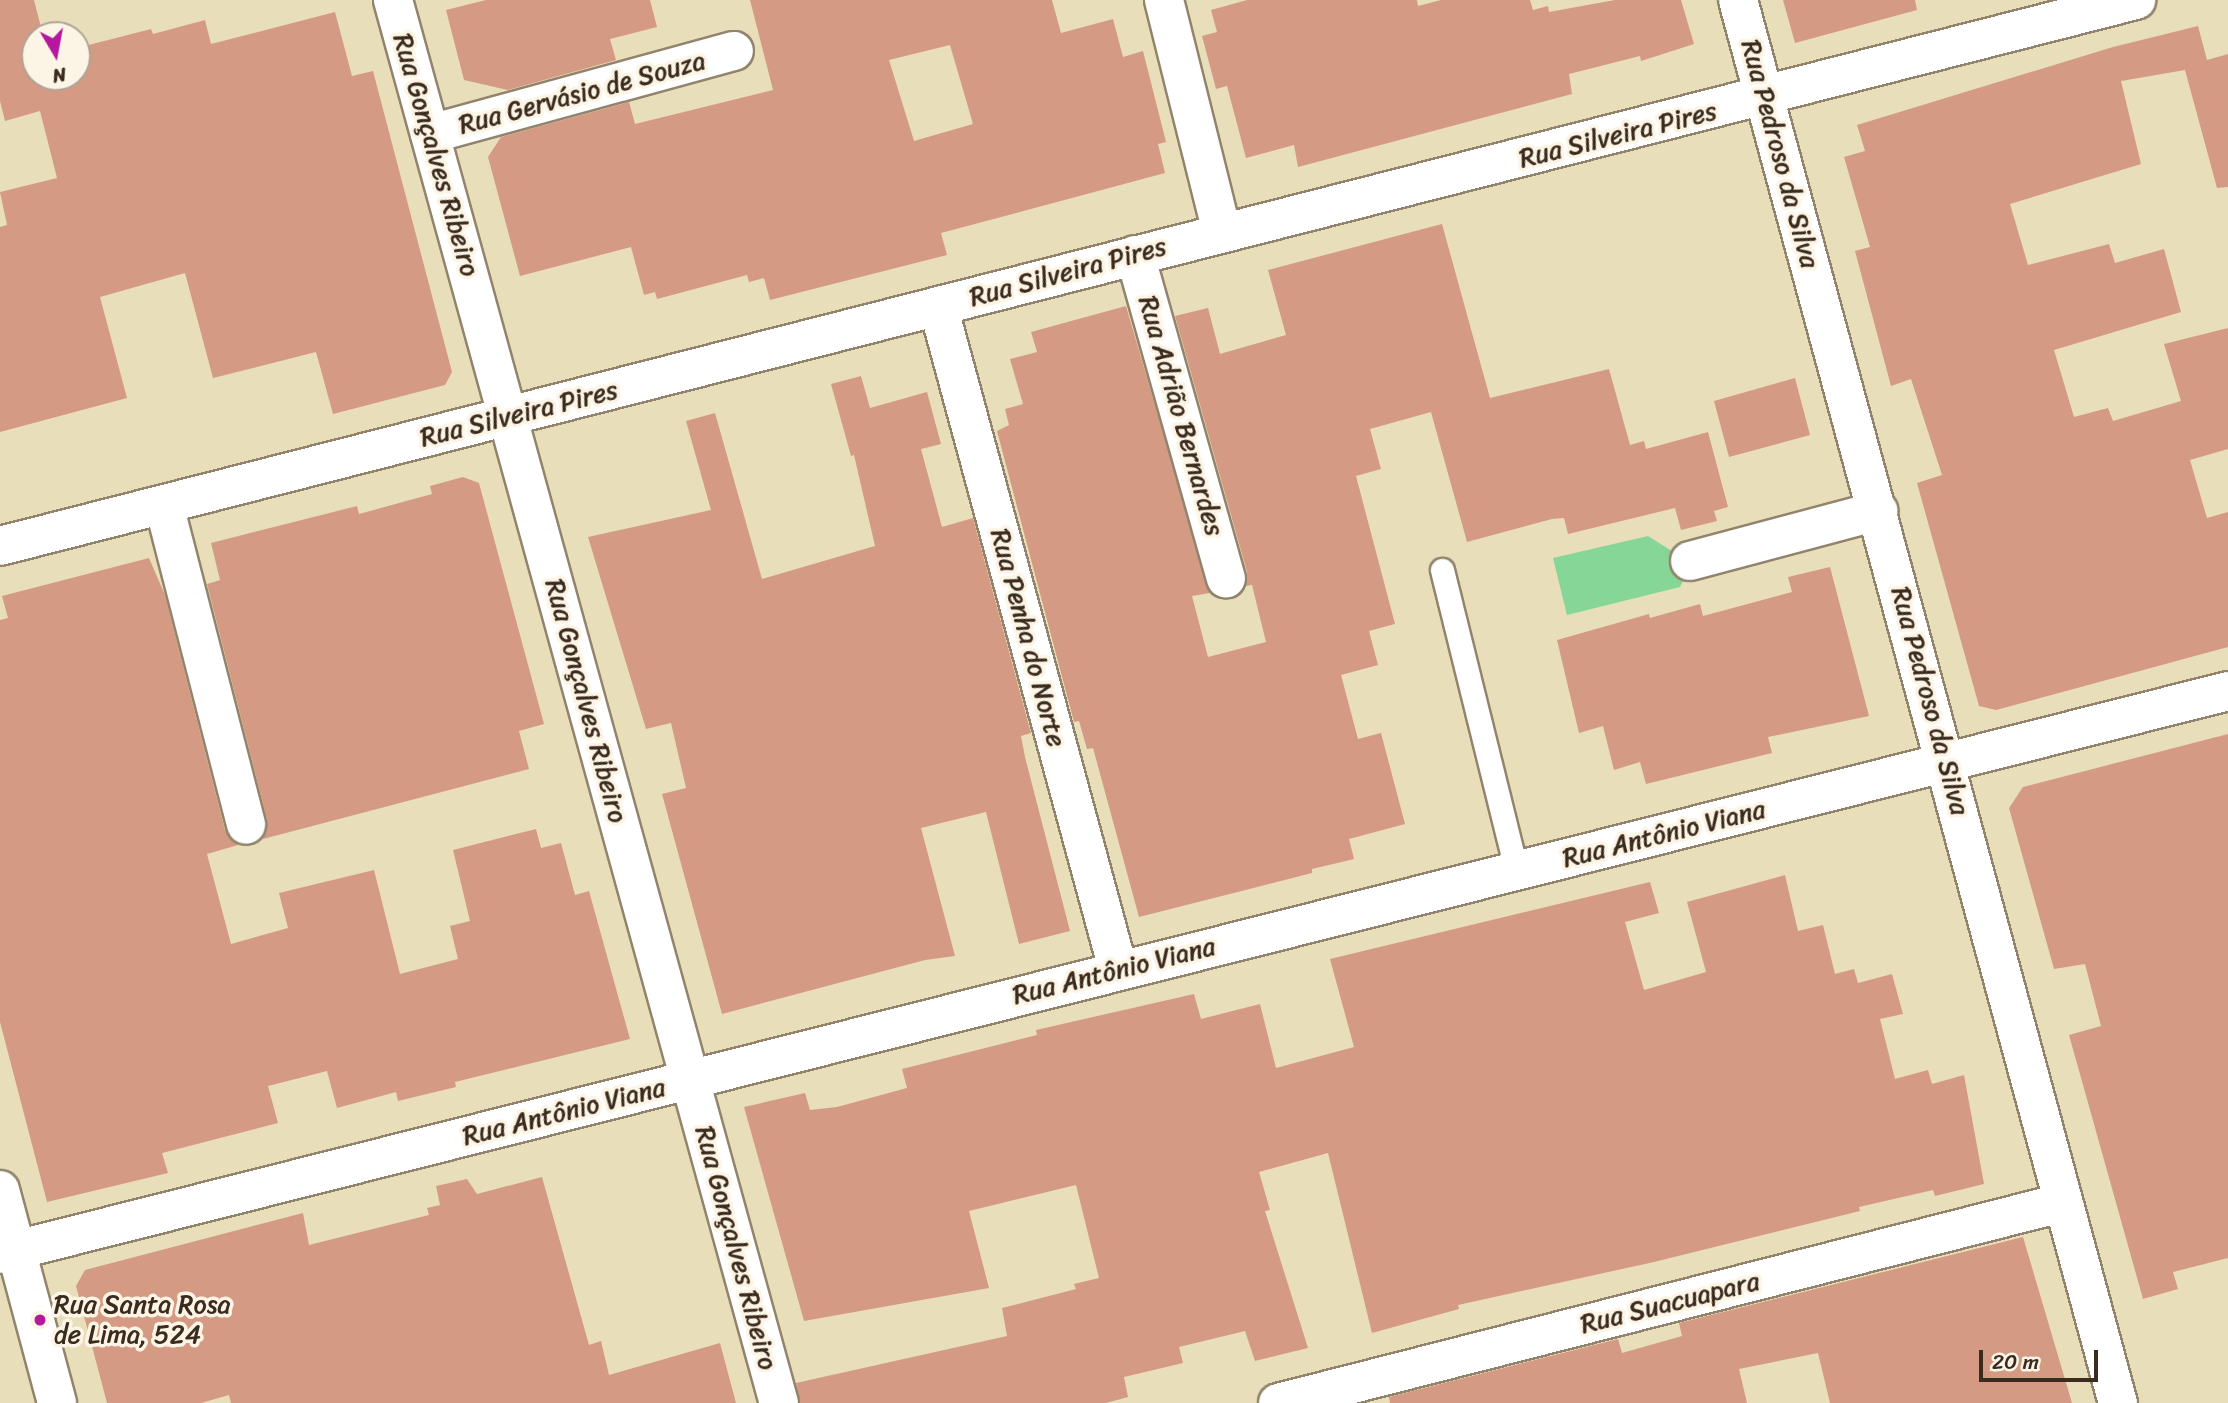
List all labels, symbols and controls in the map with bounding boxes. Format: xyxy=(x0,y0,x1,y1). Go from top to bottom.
north arrow xyxy=(21,21,91,91)
street label: Rua Gonçalves Ribeiro xyxy=(386,30,486,280)
street label: Rua Pedroso da Silva xyxy=(1734,36,1826,272)
street label: Rua Gervásio de Souza xyxy=(455,45,709,141)
text: N xyxy=(50,58,69,93)
street label: Rua Silveira Pires xyxy=(1516,95,1720,175)
street label: Rua Silveira Pires xyxy=(966,231,1170,313)
street label: Rua Adrião Bernardes xyxy=(1132,293,1230,539)
street label: Rua Silveira Pires xyxy=(417,374,621,454)
street label: Rua Penha do Norte xyxy=(984,525,1072,751)
street label: Rua Gonçalves Ribeiro xyxy=(538,576,634,826)
street label: Rua Pedroso da Silva xyxy=(1884,583,1976,819)
street label: Rua Antônio Viana xyxy=(1559,794,1769,874)
street label: Rua Antônio Viana xyxy=(1009,931,1219,1011)
street label: Rua Antônio Viana xyxy=(459,1072,669,1152)
street label: Rua Gonçalves Ribeiro xyxy=(688,1123,784,1373)
street label: Rua Suacuapara xyxy=(1577,1266,1763,1340)
place label: Rua Santa Rosa de Lima, 524 xyxy=(54,1289,232,1350)
marker: Rua Santa Rosa de Lima, 524 xyxy=(32,1312,48,1328)
scale bar xyxy=(1983,1336,2102,1380)
text: 20 m xyxy=(1992,1343,2039,1381)

